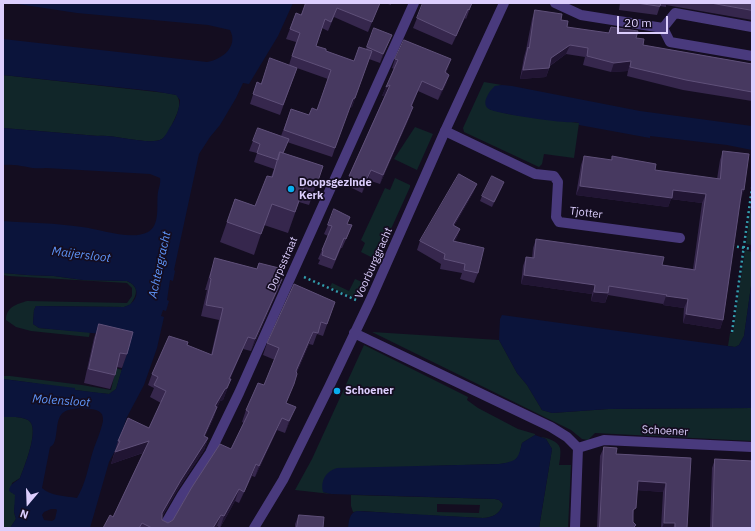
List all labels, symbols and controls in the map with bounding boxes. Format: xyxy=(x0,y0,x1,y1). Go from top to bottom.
scale bar xyxy=(619,8,670,34)
text: 20 m xyxy=(624,15,652,30)
place label: Doopsgezinde Kerk xyxy=(299,176,372,202)
marker: Doopsgezinde Kerk xyxy=(286,184,296,194)
street label: Tjotter xyxy=(569,204,603,222)
street label: Voorburggracht xyxy=(352,225,396,301)
water label: Achtergracht xyxy=(146,230,174,300)
street label: Dorpsstraat xyxy=(265,235,301,293)
water label: Maijersloot xyxy=(51,244,111,266)
place label: Schoener xyxy=(345,384,394,398)
marker: Schoener xyxy=(332,386,342,396)
water label: Molensloot xyxy=(32,392,90,410)
street label: Schoener xyxy=(641,423,689,439)
north arrow xyxy=(8,483,48,523)
text: N xyxy=(18,506,30,522)

